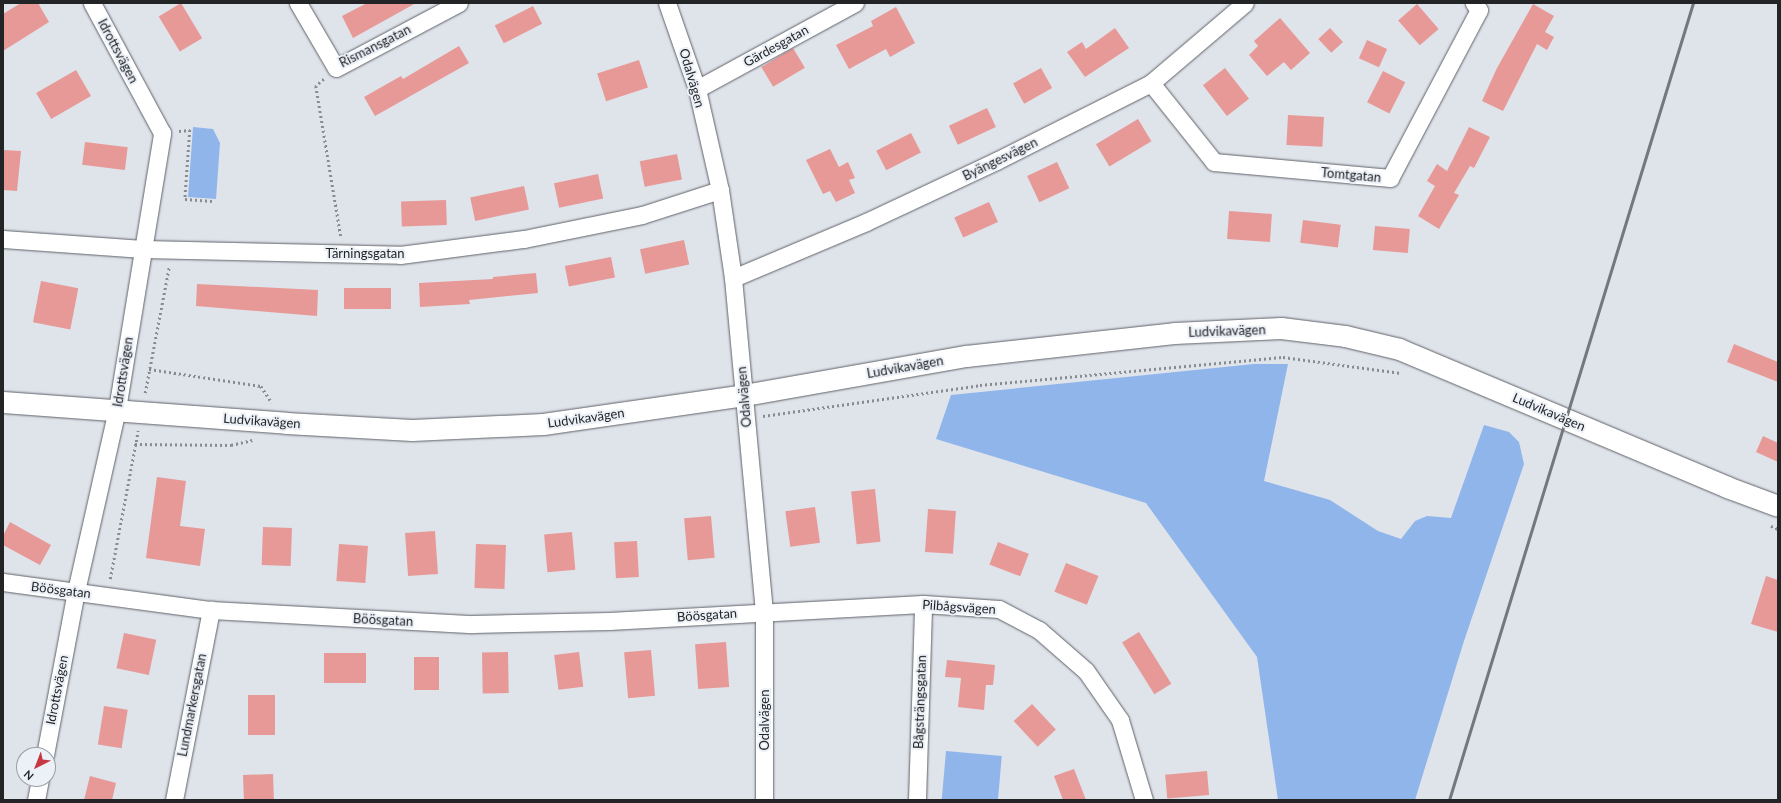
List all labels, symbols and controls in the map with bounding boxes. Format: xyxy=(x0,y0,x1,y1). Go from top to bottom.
street label: Idrottsvägen xyxy=(95,16,141,86)
street label: Rismansgatan xyxy=(337,21,413,71)
street label: Gärdesgatan xyxy=(741,22,811,70)
street label: Odalvägen xyxy=(676,47,708,109)
street label: Byängesvägen xyxy=(960,134,1040,184)
street label: Tomtgatan xyxy=(1320,165,1382,185)
street label: Tärningsgatan xyxy=(325,245,405,261)
street label: Ludvikavägen xyxy=(1188,322,1266,340)
street label: Idrottsvägen xyxy=(110,336,136,408)
street label: Ludvikavägen xyxy=(866,353,944,381)
street label: Odalvägen xyxy=(734,366,754,428)
street label: Ludvikavägen xyxy=(1510,390,1588,434)
street label: Ludvikavägen xyxy=(547,405,625,431)
street label: Ludvikavägen xyxy=(223,411,301,431)
street label: Böösgatan xyxy=(30,579,92,601)
street label: Pilbågsvägen xyxy=(922,597,996,617)
street label: Böösgatan xyxy=(676,605,738,625)
street label: Böösgatan xyxy=(353,611,413,629)
street label: Lundmarkersgatan xyxy=(174,652,210,758)
street label: Idrottsvägen xyxy=(43,654,71,726)
street label: Bågsträngsgatan xyxy=(911,655,929,749)
street label: Odalvägen xyxy=(756,690,772,750)
north arrow xyxy=(16,747,56,787)
text: N xyxy=(21,768,36,783)

